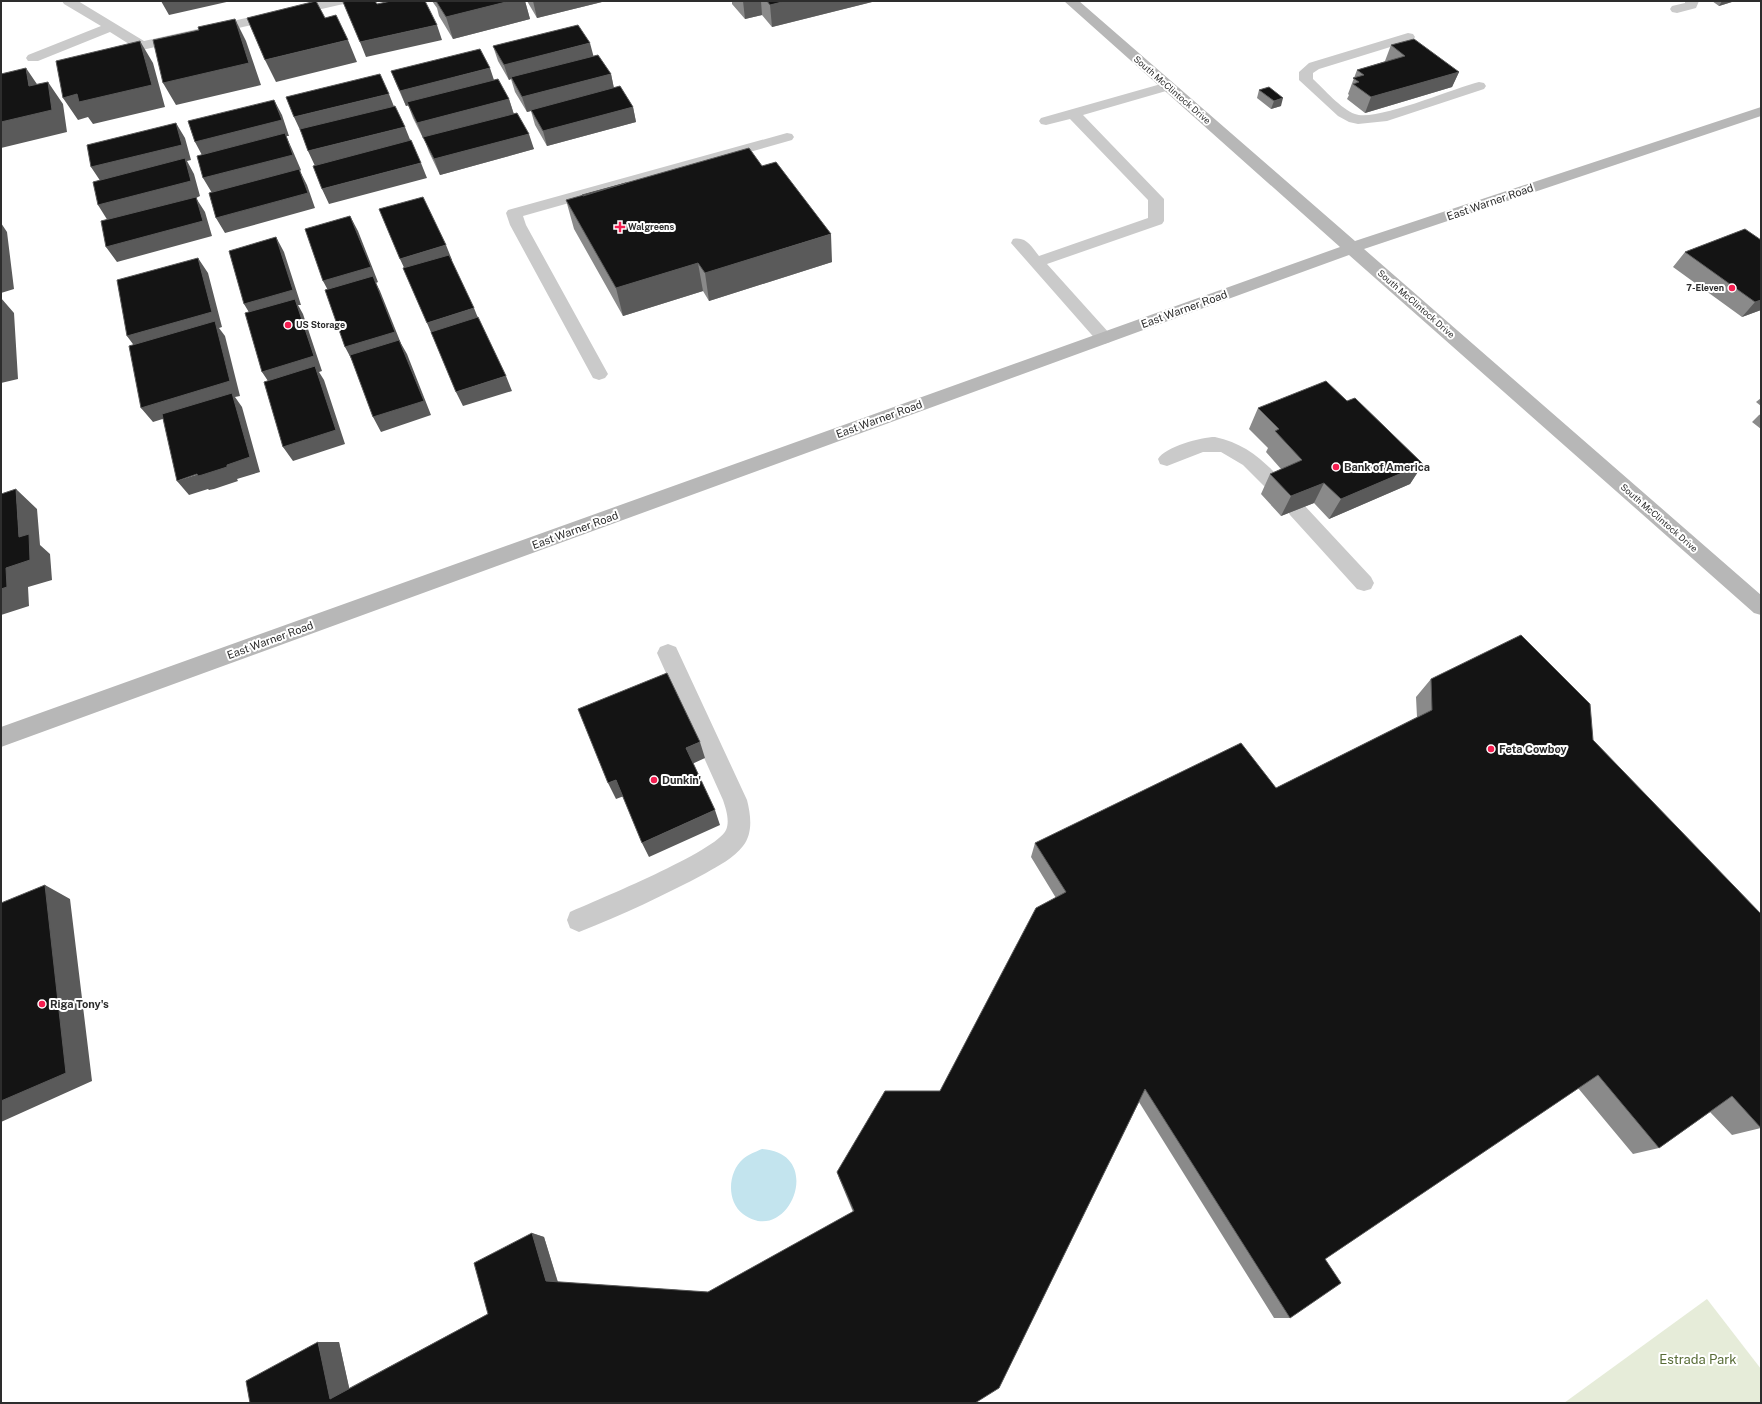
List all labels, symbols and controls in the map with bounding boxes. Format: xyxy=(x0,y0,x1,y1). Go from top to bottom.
street label: South McClintock Drive xyxy=(1132,53,1213,126)
street label: East Warner Road xyxy=(1445,182,1535,222)
place label: Walgreens xyxy=(628,221,674,232)
marker: Walgreens xyxy=(615,222,625,232)
street label: South McClintock Drive xyxy=(1376,267,1457,340)
place label: 7-Eleven xyxy=(1686,282,1724,293)
marker: 7-Eleven xyxy=(1727,283,1737,293)
street label: East Warner Road xyxy=(1139,288,1229,330)
place label: US Storage xyxy=(296,319,345,330)
marker: US Storage xyxy=(283,320,293,330)
street label: East Warner Road xyxy=(834,398,924,440)
place label: Bank of America xyxy=(1344,461,1430,473)
marker: Bank of America xyxy=(1331,462,1341,472)
street label: South McClintock Drive xyxy=(1619,481,1700,554)
street label: East Warner Road xyxy=(530,509,620,551)
street label: East Warner Road xyxy=(225,619,315,661)
place label: Feta Cowboy xyxy=(1499,743,1568,755)
marker: Feta Cowboy xyxy=(1486,744,1496,754)
place label: Dunkin' xyxy=(662,774,701,786)
marker: Dunkin' xyxy=(649,775,659,785)
place label: Riga Tony's xyxy=(50,998,109,1010)
marker: Riga Tony's xyxy=(37,999,47,1009)
park label: Estrada Park xyxy=(1659,1352,1737,1367)

